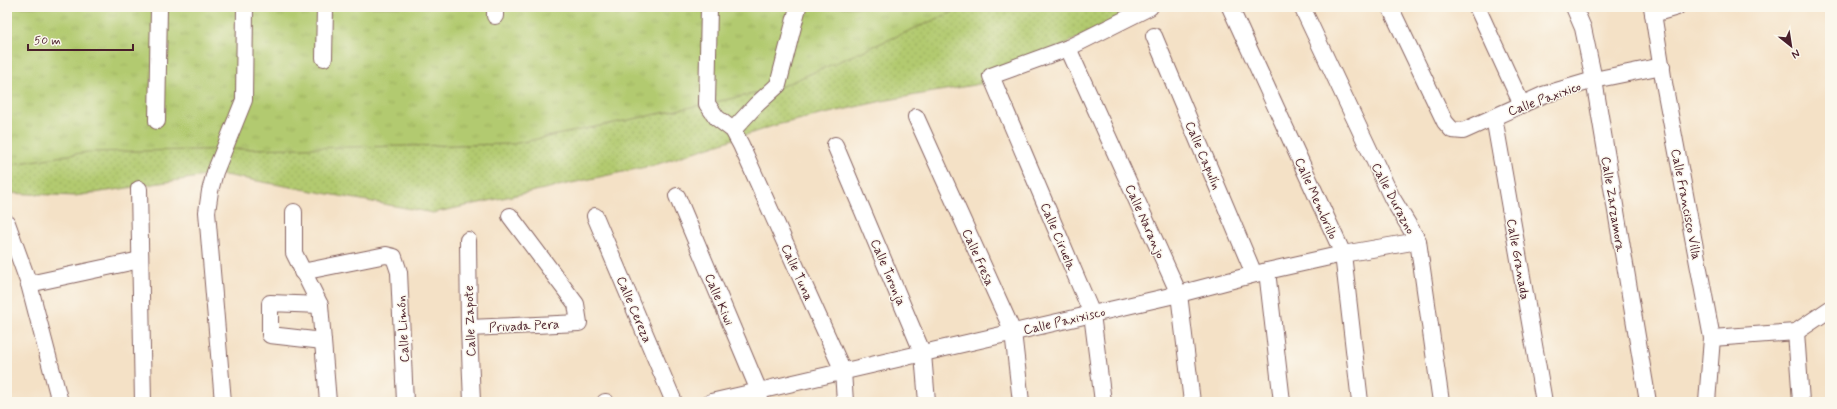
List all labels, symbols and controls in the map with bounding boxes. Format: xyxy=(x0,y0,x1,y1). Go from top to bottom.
scale bar xyxy=(28,26,133,52)
north arrow xyxy=(1771,26,1811,66)
text: 50 m xyxy=(34,33,61,49)
text: N xyxy=(1789,46,1802,62)
street label: Calle Paxixico xyxy=(1506,78,1583,121)
street label: Calle Capulín xyxy=(1181,119,1225,192)
street label: Calle Francisco Villa xyxy=(1666,147,1705,262)
street label: Calle Membrillo xyxy=(1290,155,1341,242)
street label: Calle Zarzamora xyxy=(1597,155,1628,253)
street label: Calle Durazno xyxy=(1367,160,1419,237)
street label: Calle Naranjo xyxy=(1121,182,1169,261)
street label: Calle Ciruela xyxy=(1036,200,1079,273)
street label: Calle Granada xyxy=(1502,217,1533,301)
street label: Calle Fresa xyxy=(957,226,998,289)
street label: Calle Toronja xyxy=(866,236,909,309)
street label: Calle Tuna xyxy=(777,242,817,304)
street label: Calle Kiwi xyxy=(700,271,737,328)
street label: Calle Cereza xyxy=(612,274,655,345)
street label: Calle Zapote xyxy=(461,285,480,357)
street label: Calle Limón xyxy=(393,295,414,363)
street label: Calle Paxixisco xyxy=(1022,304,1107,339)
street label: Privada Pera xyxy=(488,316,560,337)

